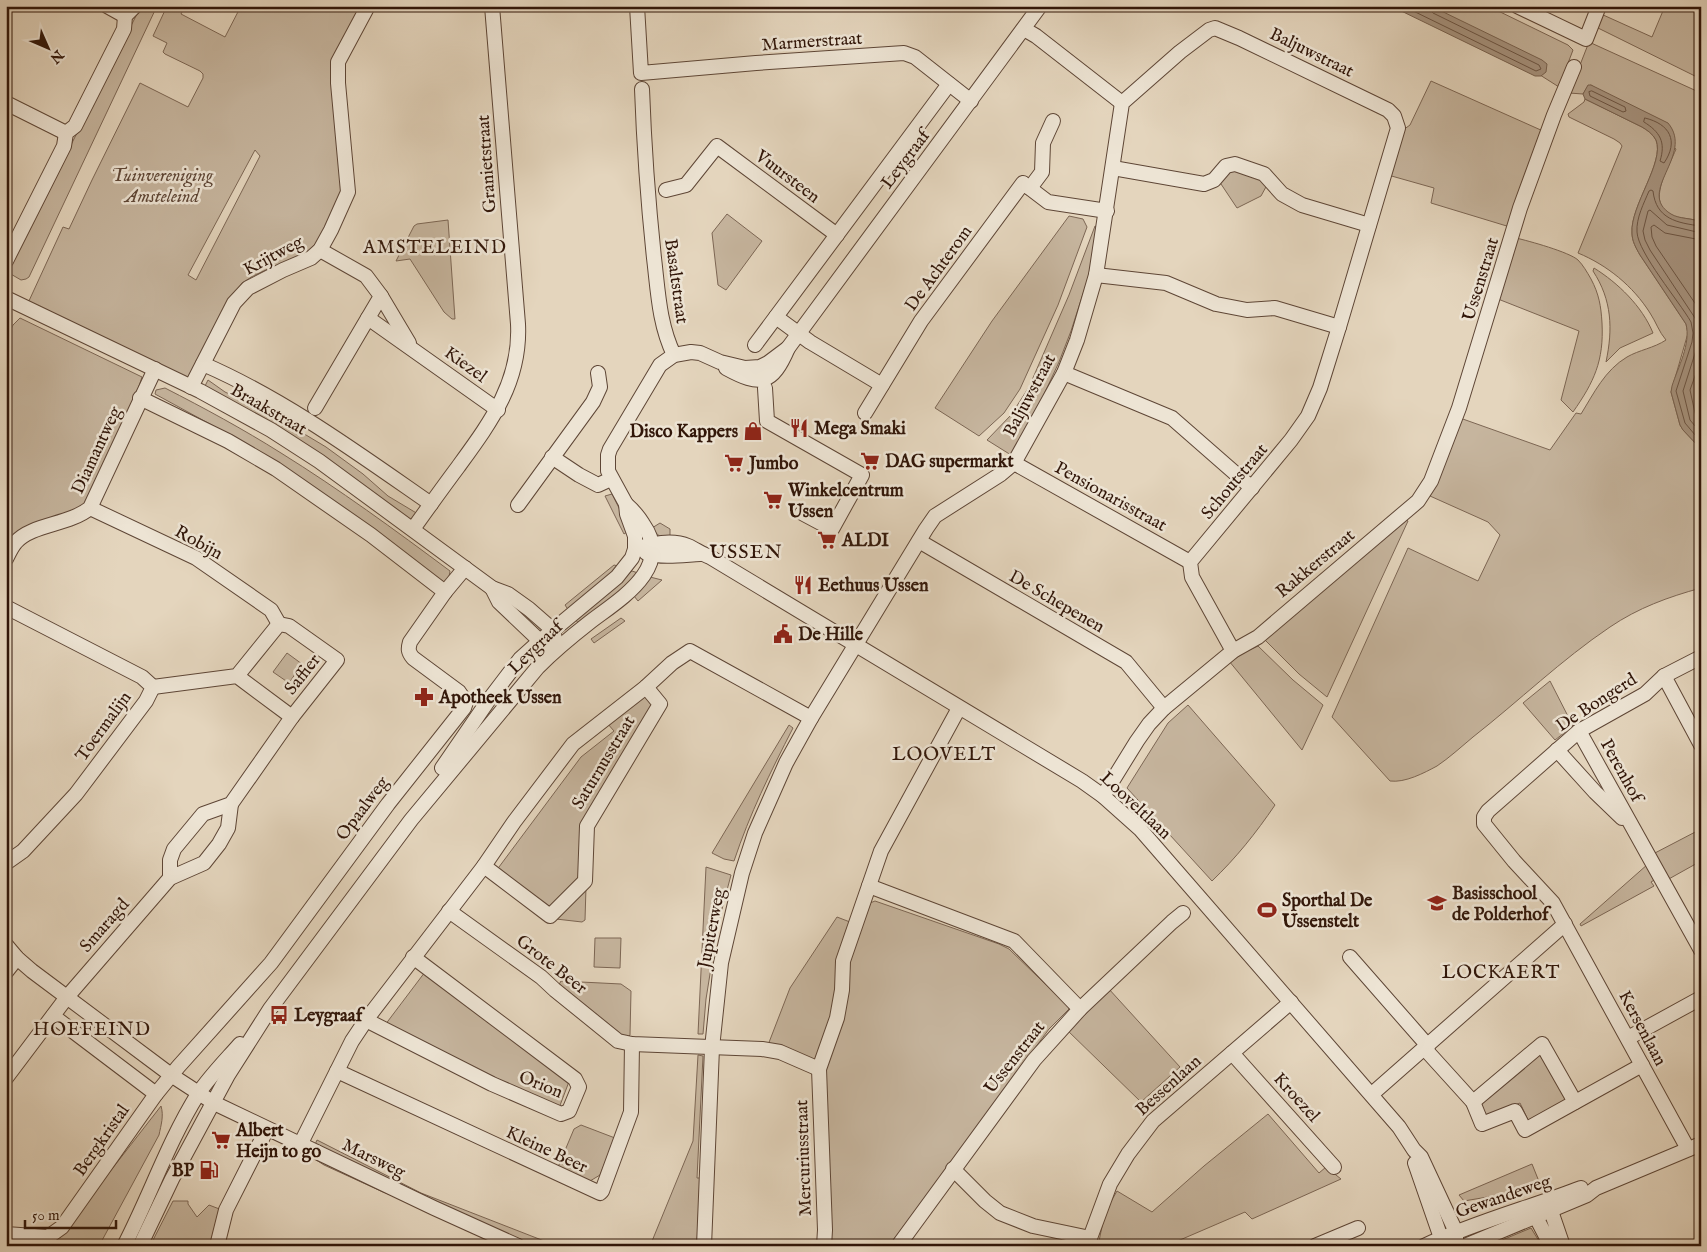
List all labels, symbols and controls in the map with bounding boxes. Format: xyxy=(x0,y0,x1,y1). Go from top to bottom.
north arrow xyxy=(22,22,72,72)
street label: Baljuwstraat xyxy=(1265,23,1357,84)
street label: Marmerstraat xyxy=(761,28,863,57)
text: N xyxy=(46,45,68,67)
street label: Granietstraat xyxy=(473,114,502,214)
street label: Leygraaf xyxy=(876,123,938,194)
street label: Vuursteen xyxy=(749,145,824,209)
park label: Tuinvereniging Amsteleind xyxy=(111,165,214,209)
street label: De Achterom xyxy=(900,221,978,316)
street label: Krijtweg xyxy=(240,231,308,282)
street label: Ussenstraat xyxy=(1458,235,1505,324)
district label: AMSTELEIND xyxy=(362,236,507,260)
street label: Basaltstraat xyxy=(658,237,693,325)
street label: Kiezel xyxy=(439,342,491,389)
street label: Baljuwstraat xyxy=(999,350,1062,441)
street label: Braakstraat xyxy=(226,379,311,441)
street label: Diamantweg xyxy=(67,403,128,498)
restaurant icon: Mega Smaki xyxy=(788,417,810,439)
place label: Mega Smaki xyxy=(814,418,906,441)
shop icon: Disco Kappers xyxy=(742,420,764,442)
place label: Disco Kappers xyxy=(630,421,739,444)
street label: Schoutstraat xyxy=(1197,439,1274,525)
supermarket icon: DAG supermarkt xyxy=(859,450,881,472)
place label: DAG supermarkt xyxy=(885,451,1014,474)
supermarket icon: Jumbo xyxy=(723,452,745,474)
place label: Jumbo xyxy=(747,453,799,476)
street label: Pensionarisstraat xyxy=(1050,457,1170,538)
place label: Winkelcentrum Ussen xyxy=(787,480,904,524)
supermarket icon: Winkelcentrum Ussen xyxy=(762,489,784,511)
street label: Robijn xyxy=(170,521,227,566)
street label: Rakkerstraat xyxy=(1272,524,1360,604)
supermarket icon: ALDI xyxy=(816,529,838,551)
place label: ALDI xyxy=(841,530,889,553)
district label: USSEN xyxy=(709,540,783,565)
street label: De Schepenen xyxy=(1004,566,1109,639)
restaurant icon: Eethuus Ussen xyxy=(792,574,814,596)
place label: Eethuus Ussen xyxy=(818,575,929,598)
street label: Leygraaf xyxy=(504,614,571,680)
public building icon: De Hille xyxy=(772,623,794,645)
place label: De Hille xyxy=(798,624,864,647)
street label: Saffier xyxy=(280,649,327,700)
street label: De Bongerd xyxy=(1552,668,1642,738)
pharmacy icon: Apotheek Ussen xyxy=(413,686,435,708)
street label: Toermalijn xyxy=(71,687,138,767)
place label: Apotheek Ussen xyxy=(438,687,562,710)
street label: Saturnusstraat xyxy=(567,712,641,814)
street label: Perenhof xyxy=(1594,735,1649,809)
district label: LOOVELT xyxy=(892,743,996,767)
street label: Looveltlaan xyxy=(1094,767,1176,845)
street label: Opaalweg xyxy=(332,772,395,846)
place label: Basisschool de Polderhof xyxy=(1452,883,1552,927)
street label: Jupiterweg xyxy=(693,886,732,972)
place label: Sporthal De Ussenstelt xyxy=(1281,890,1373,934)
school or university icon: Basisschool de Polderhof xyxy=(1426,892,1448,914)
street label: Smaragd xyxy=(75,894,135,958)
sports icon: Sporthal De Ussenstelt xyxy=(1256,899,1278,921)
street label: Grote Beer xyxy=(511,930,592,1000)
district label: LOCKAERT xyxy=(1442,961,1560,985)
street label: Kersenlaan xyxy=(1612,987,1671,1071)
bus stop icon: Leygraaf xyxy=(268,1004,290,1026)
place label: Leygraaf xyxy=(294,1005,366,1028)
street label: Ussenstraat xyxy=(980,1017,1051,1099)
district label: HOEFEIND xyxy=(33,1018,151,1042)
street label: Bessenlaan xyxy=(1131,1050,1207,1122)
street label: Orion xyxy=(515,1066,566,1105)
street label: Kroezel xyxy=(1268,1068,1324,1128)
street label: Mercuriusstraat xyxy=(791,1099,818,1217)
street label: Bergkristal xyxy=(69,1100,135,1181)
place label: Albert Heijn to go xyxy=(235,1120,321,1164)
street label: Kleine Beer xyxy=(502,1121,591,1179)
supermarket icon: Albert Heijn to go xyxy=(210,1129,232,1151)
street label: Marsweg xyxy=(338,1134,409,1185)
fuel station icon: BP xyxy=(198,1159,220,1181)
place label: BP xyxy=(172,1160,195,1183)
street label: Gewandeweg xyxy=(1453,1170,1554,1224)
scale bar xyxy=(25,1197,116,1229)
text: 50 m xyxy=(32,1206,60,1225)

